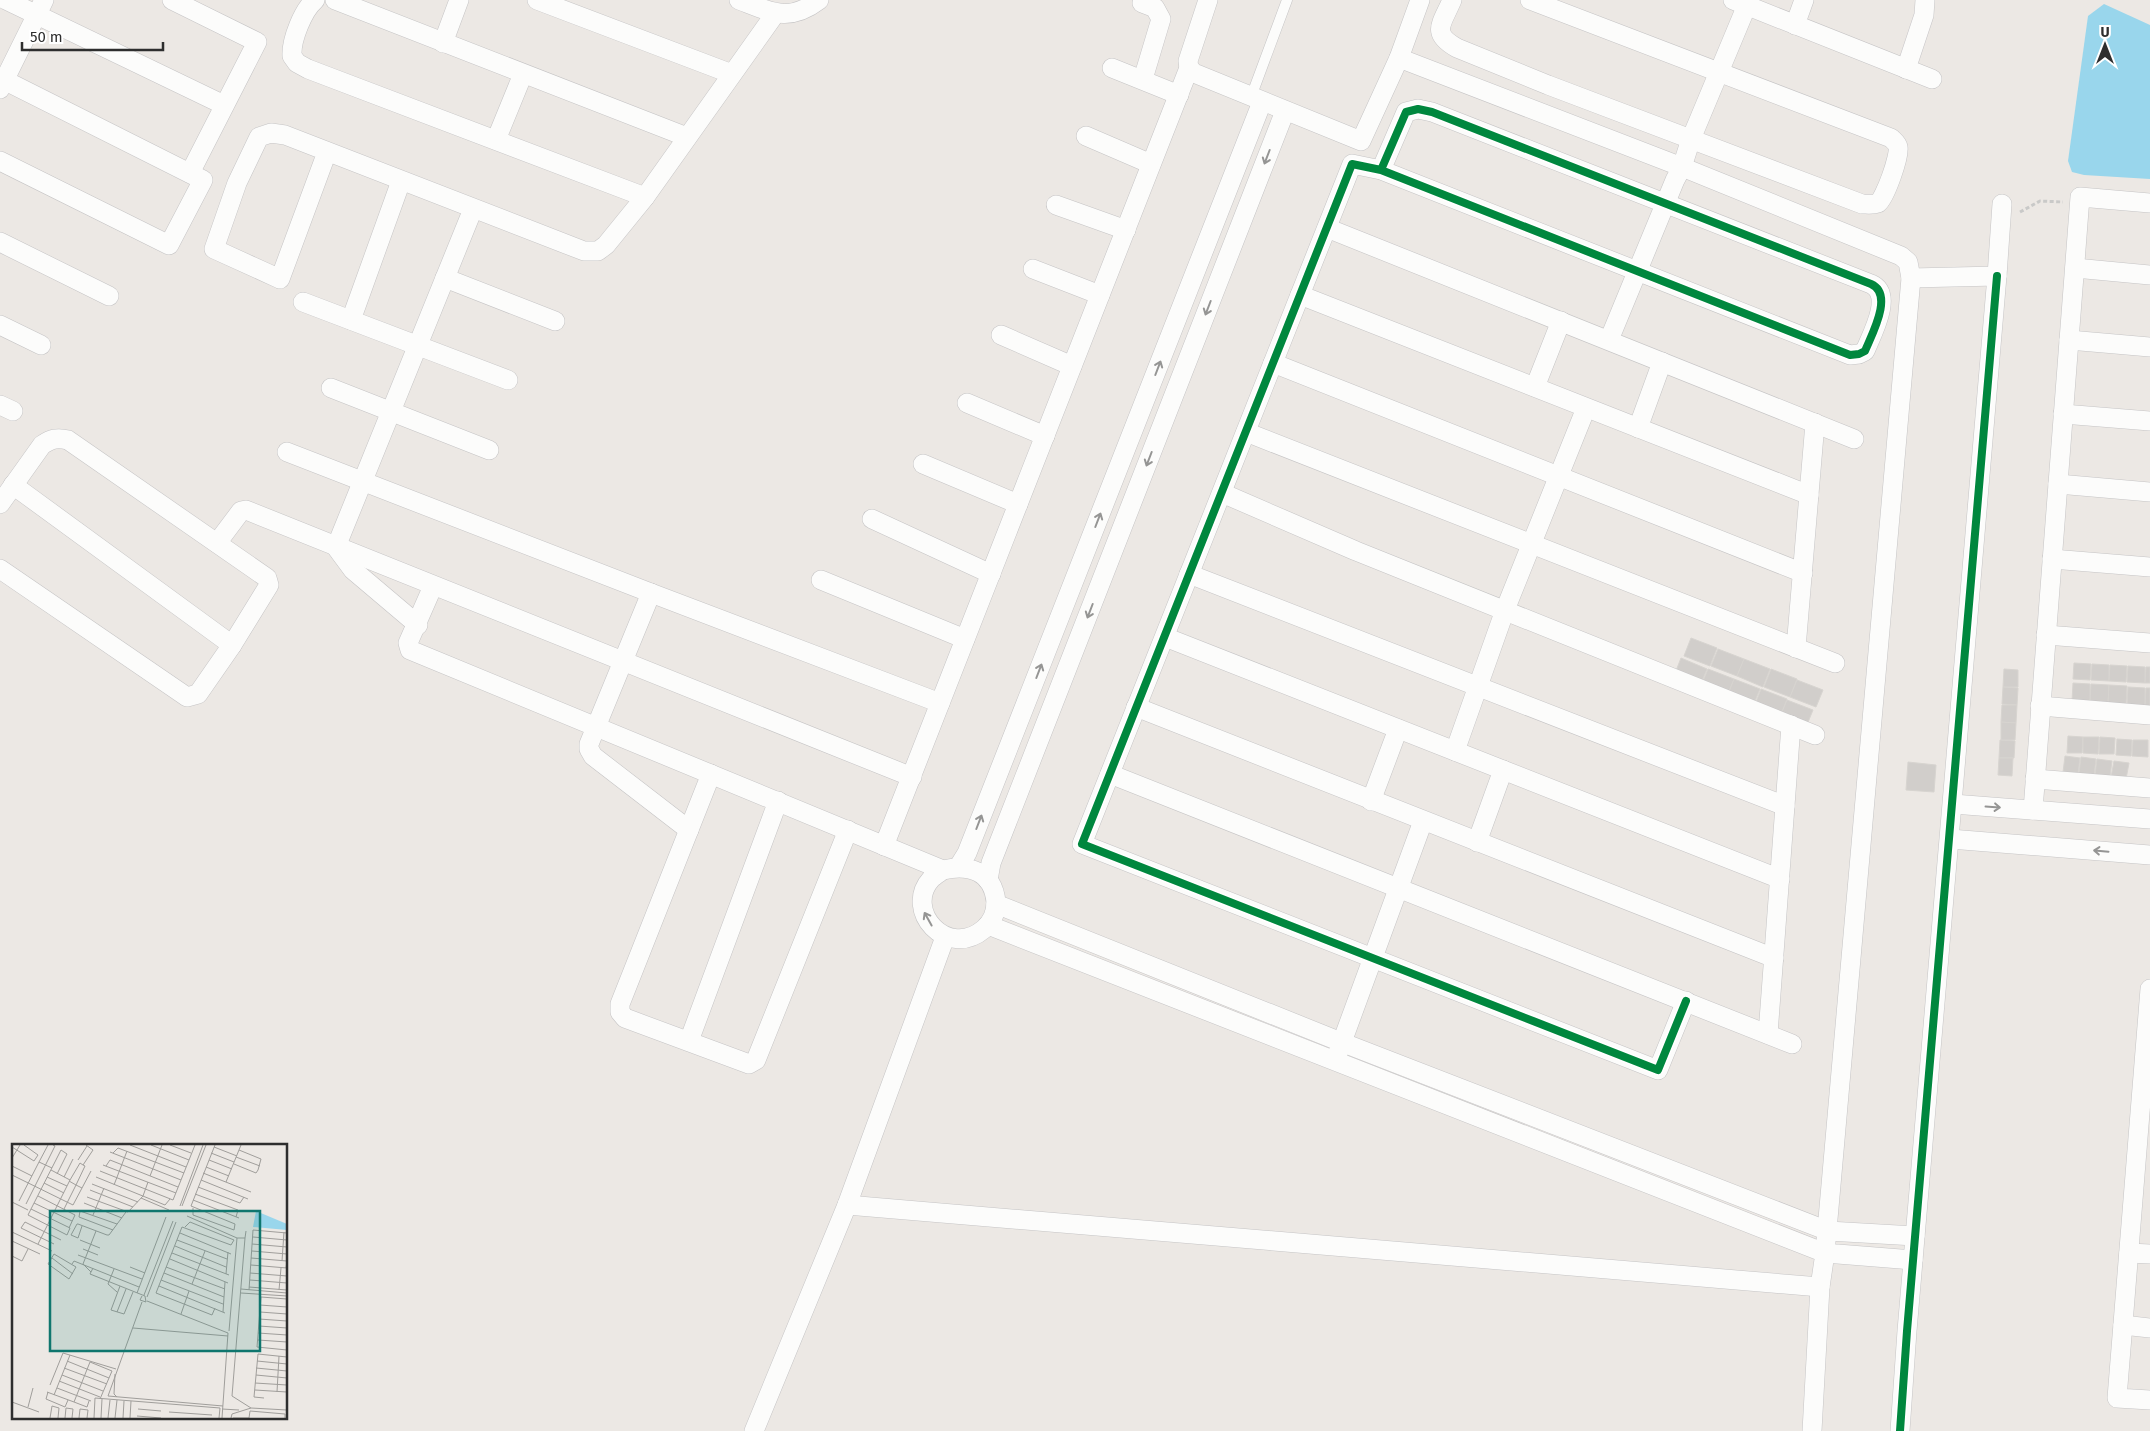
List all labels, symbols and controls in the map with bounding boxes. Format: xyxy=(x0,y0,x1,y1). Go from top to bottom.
scale bar xyxy=(22,20,164,52)
north arrow xyxy=(2080,20,2130,70)
text: U xyxy=(2100,24,2110,41)
text: 50 m xyxy=(30,28,63,46)
one-way arrow xyxy=(1262,149,1271,164)
one-way arrow xyxy=(1203,300,1212,315)
one-way arrow xyxy=(1153,361,1163,376)
one-way arrow xyxy=(1144,451,1153,466)
one-way arrow xyxy=(1094,512,1103,528)
one-way arrow xyxy=(1085,602,1094,618)
one-way arrow xyxy=(1035,664,1044,679)
one-way arrow xyxy=(1985,802,2001,811)
one-way arrow xyxy=(975,815,985,830)
one-way arrow xyxy=(2094,847,2110,856)
one-way arrow xyxy=(922,913,932,927)
inset map xyxy=(12,1144,288,1418)

